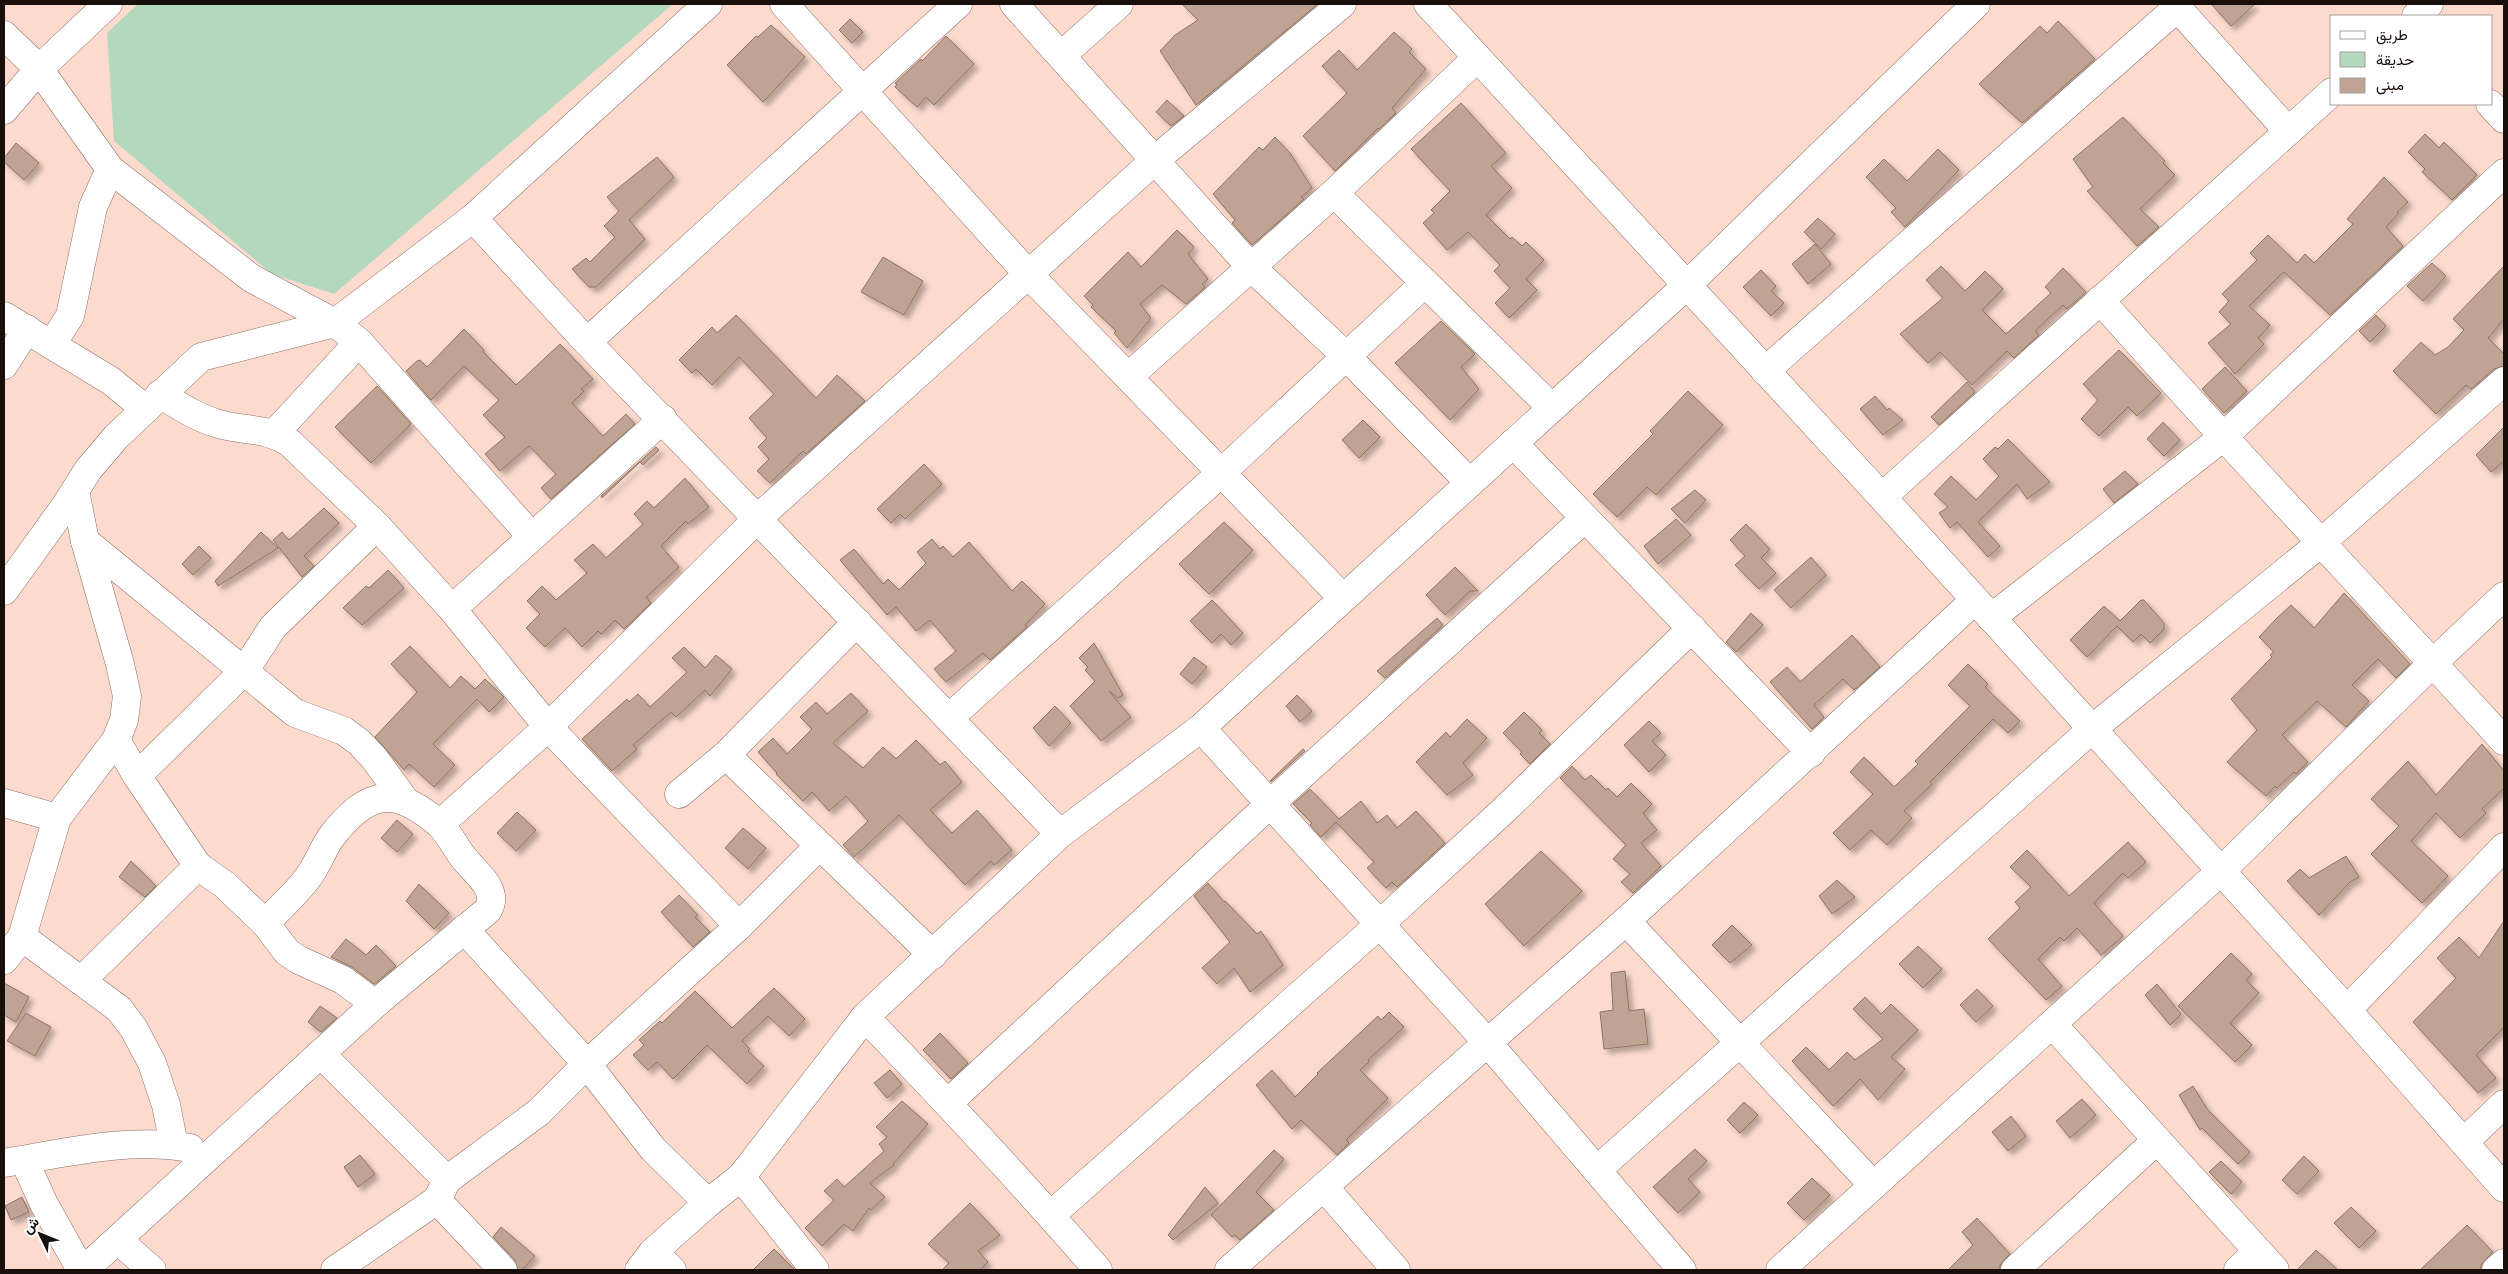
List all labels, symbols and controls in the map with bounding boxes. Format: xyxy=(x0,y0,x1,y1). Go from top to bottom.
legend xyxy=(2330,15,2493,105)
text: طريق xyxy=(2376,25,2408,45)
text: حديقة xyxy=(2376,50,2414,69)
text: مبنى xyxy=(2376,75,2404,95)
north arrow xyxy=(15,1209,65,1259)
text: ش xyxy=(18,1213,43,1237)

